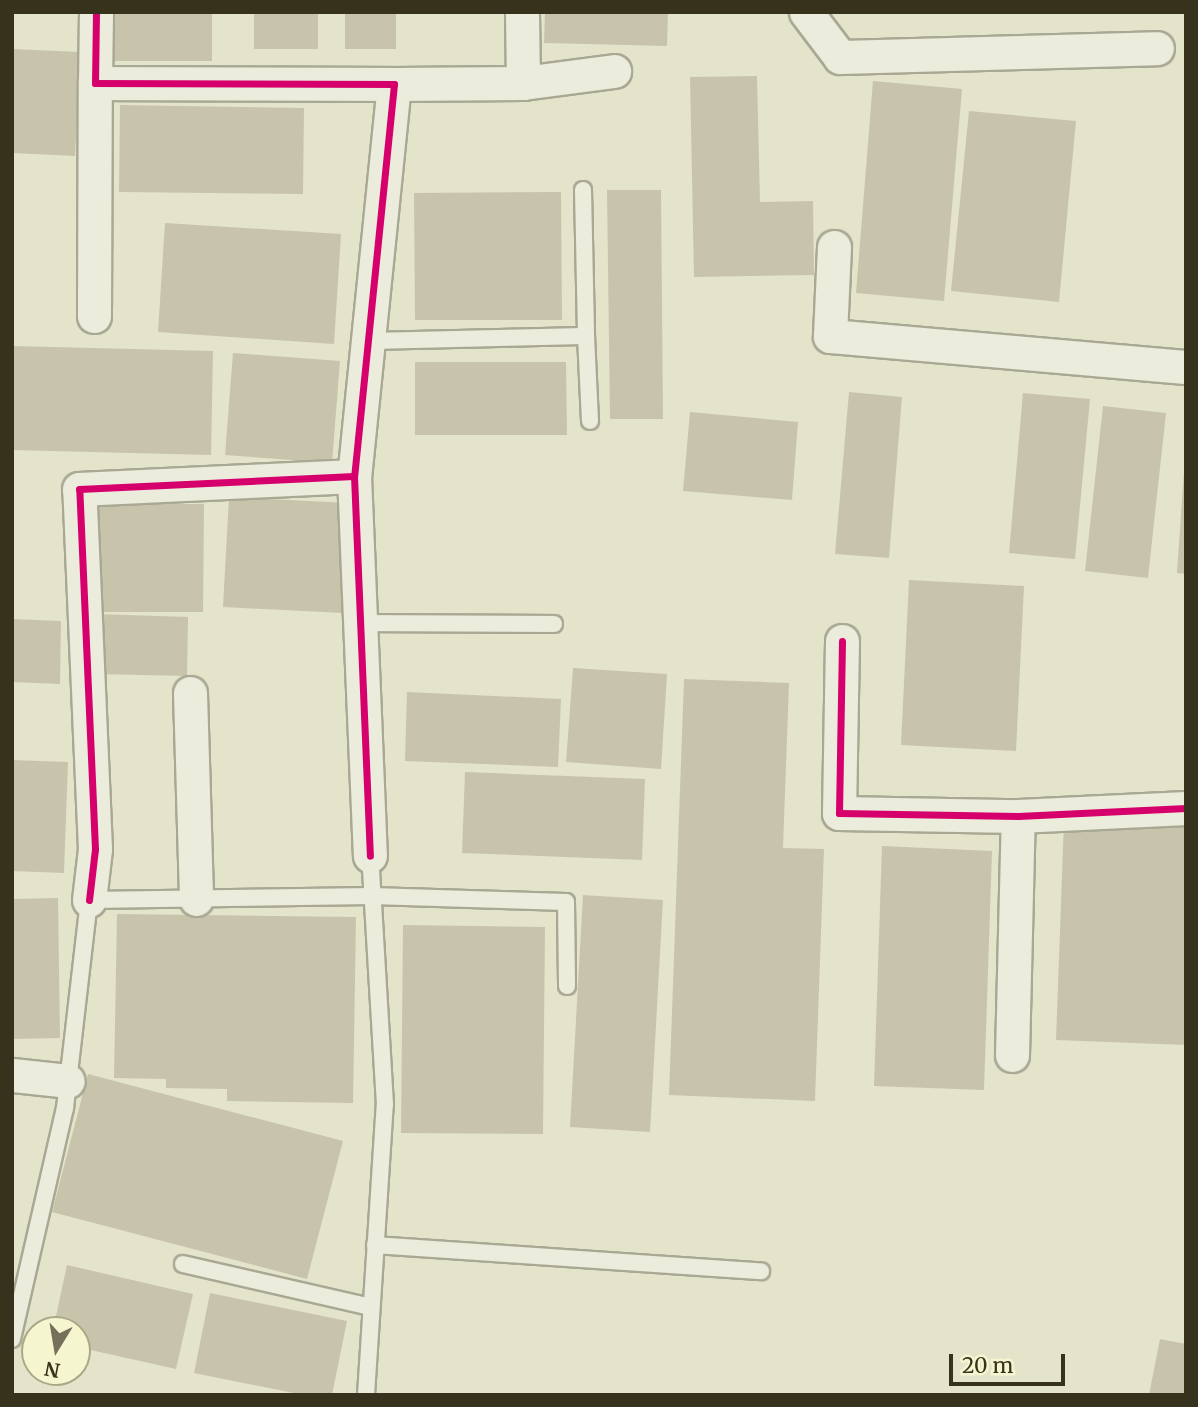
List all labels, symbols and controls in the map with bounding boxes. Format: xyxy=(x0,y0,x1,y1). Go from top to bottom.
north arrow xyxy=(21,1316,91,1386)
scale bar xyxy=(953,1340,1068,1384)
text: 20 m xyxy=(962,1352,1013,1379)
text: N xyxy=(43,1356,62,1383)

